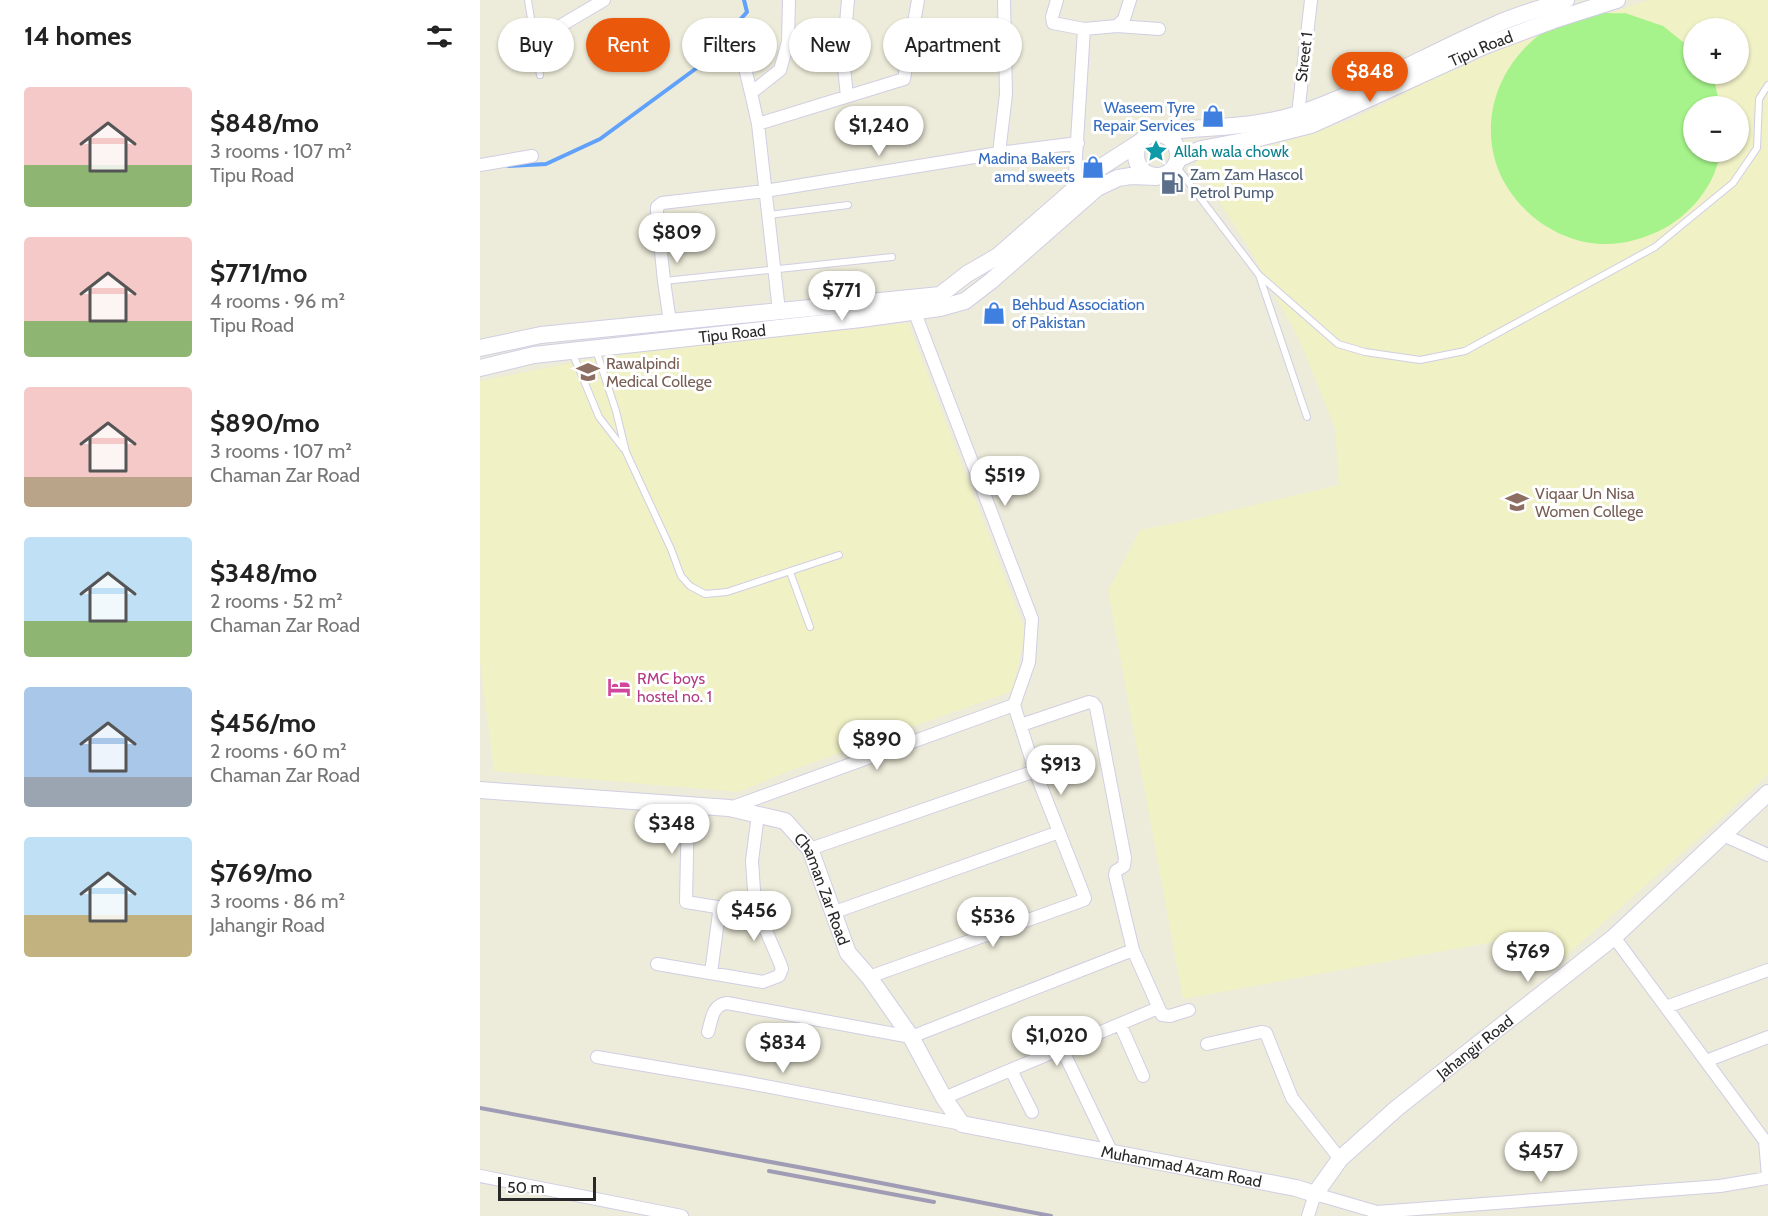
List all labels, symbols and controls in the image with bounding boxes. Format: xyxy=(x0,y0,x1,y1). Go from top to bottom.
chip: Buy xyxy=(498,18,574,72)
chip: Rent xyxy=(586,18,670,72)
chip: Filters xyxy=(682,18,777,72)
chip: New xyxy=(789,18,871,72)
chip: Apartment xyxy=(883,18,1022,72)
map controls xyxy=(1683,18,1749,162)
button: + xyxy=(1683,18,1749,84)
text: 14 homes xyxy=(24,20,132,52)
icon: filters xyxy=(423,20,456,53)
street label: Tipu Road xyxy=(1446,27,1515,70)
street label: Street 1 xyxy=(1292,31,1316,83)
pin: $848 xyxy=(1334,52,1406,103)
text: $848 xyxy=(1346,59,1394,83)
button: − xyxy=(1683,96,1749,162)
place label: Waseem Tyre Repair Services xyxy=(1093,98,1195,135)
shop icon: Waseem Tyre Repair Services xyxy=(1200,103,1226,129)
pin: $1,240 xyxy=(830,106,928,157)
text: $848/mo xyxy=(210,107,319,139)
icon: home xyxy=(72,111,144,183)
text: $1,240 xyxy=(849,113,909,137)
place icon: Allah wala chowk xyxy=(1143,138,1169,164)
text: 3 rooms · 107 m² xyxy=(210,139,352,163)
place label: Allah wala chowk xyxy=(1174,142,1290,161)
place label: Madina Bakers amd sweets xyxy=(978,149,1075,186)
shop icon: Madina Bakers amd sweets xyxy=(1080,154,1106,180)
text: Tipu Road xyxy=(210,163,294,187)
place label: Zam Zam Hascol Petrol Pump xyxy=(1190,165,1303,202)
fuel station icon: Zam Zam Hascol Petrol Pump xyxy=(1159,170,1185,196)
pin: $809 xyxy=(641,213,713,264)
text: $809 xyxy=(652,220,702,244)
text: $771/mo xyxy=(210,257,307,289)
icon: home xyxy=(72,261,144,333)
pin: $771 xyxy=(806,271,878,322)
text: $771 xyxy=(822,278,862,302)
text: 4 rooms · 96 m² xyxy=(210,289,345,313)
place label: Behbud Association of Pakistan xyxy=(1012,295,1145,332)
shop icon: Behbud Association of Pakistan xyxy=(981,300,1007,326)
text: Tipu Road xyxy=(210,313,294,337)
street label: Tipu Road xyxy=(698,320,767,346)
place label: Rawalpindi Medical College xyxy=(606,354,712,391)
school or university icon: Rawalpindi Medical College xyxy=(575,359,601,385)
text: $890/mo xyxy=(210,407,320,439)
icon: home xyxy=(72,411,144,483)
text: 3 rooms · 107 m² xyxy=(210,439,352,463)
pin: $519 xyxy=(969,456,1041,507)
text: Chaman Zar Road xyxy=(210,463,360,487)
text: $519 xyxy=(985,463,1025,487)
place label: Viqaar Un Nisa Women College xyxy=(1535,484,1643,521)
school or university icon: Viqaar Un Nisa Women College xyxy=(1504,489,1530,515)
text: $348/mo xyxy=(210,557,317,589)
icon: home xyxy=(72,561,144,633)
text: 2 rooms · 52 m² xyxy=(210,589,343,613)
text: Chaman Zar Road xyxy=(210,613,360,637)
place label: RMC boys hostel no. 1 xyxy=(637,669,712,706)
hotel icon: RMC boys hostel no. 1 xyxy=(606,674,632,700)
text: $456/mo xyxy=(210,707,316,739)
icon: home xyxy=(72,711,144,783)
pin: $890 xyxy=(841,720,913,771)
text: $890 xyxy=(852,727,902,751)
text: 2 rooms · 60 m² xyxy=(210,739,347,763)
pin: $913 xyxy=(1025,745,1097,796)
text: $913 xyxy=(1041,752,1082,776)
text: Chaman Zar Road xyxy=(210,763,360,787)
pin: $348 xyxy=(636,804,708,855)
text: $348 xyxy=(649,811,695,835)
street label: Chaman Zar Road xyxy=(790,829,854,948)
text: $769/mo xyxy=(210,857,312,889)
icon: home xyxy=(72,861,144,933)
text: 3 rooms · 86 m² xyxy=(210,889,345,913)
pin: $456 xyxy=(718,891,790,942)
pin: $536 xyxy=(957,897,1029,948)
text: $456 xyxy=(731,898,777,922)
text: $536 xyxy=(971,904,1015,928)
text: Jahangir Road xyxy=(210,913,325,937)
pin: $769 xyxy=(1492,932,1564,983)
text: $769 xyxy=(1506,939,1550,963)
street label: Jahangir Road xyxy=(1432,1011,1517,1083)
pin: $1,020 xyxy=(1008,1016,1106,1067)
pin: $834 xyxy=(747,1023,819,1074)
text: $1,020 xyxy=(1026,1023,1088,1047)
text: $834 xyxy=(760,1030,806,1054)
pin: $457 xyxy=(1505,1132,1577,1183)
text: $457 xyxy=(1519,1139,1563,1163)
street label: Muhammad Azam Road xyxy=(1099,1141,1264,1191)
scale bar xyxy=(498,1174,596,1202)
text: 50 m xyxy=(507,1178,544,1197)

